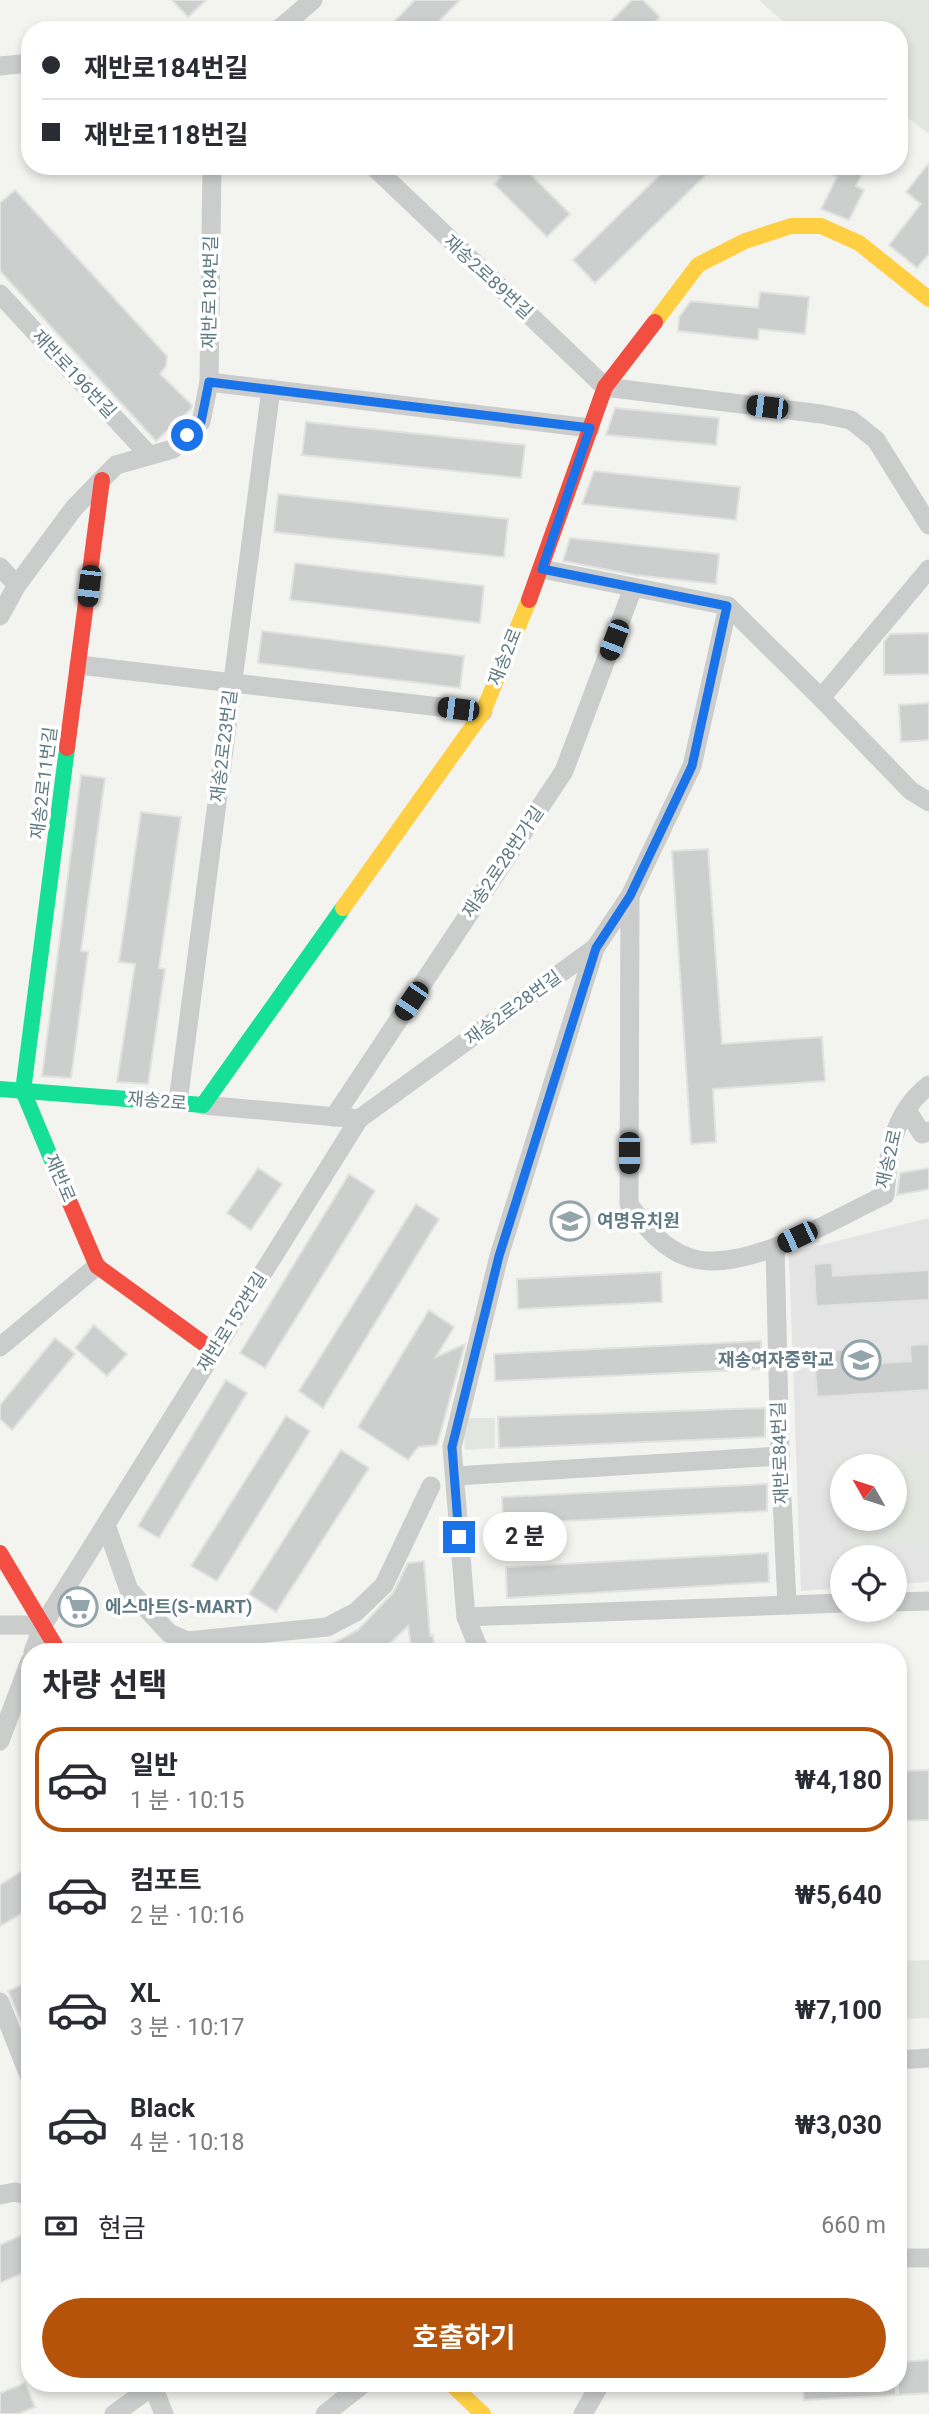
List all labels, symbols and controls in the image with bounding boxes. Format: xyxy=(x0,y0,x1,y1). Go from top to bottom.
text: 재반로184번길 xyxy=(84,53,248,83)
text: 재반로118번길 xyxy=(84,120,248,150)
street label: 재송2로89번길 xyxy=(440,230,537,323)
street label: 재반로184번길 xyxy=(198,235,221,349)
street label: 재반로196번길 xyxy=(28,325,121,422)
car xyxy=(745,394,790,420)
route start xyxy=(171,419,203,451)
car xyxy=(77,564,102,608)
car xyxy=(597,617,632,663)
street label: 재송2로 xyxy=(484,625,525,688)
street label: 재송2로23번길 xyxy=(206,689,241,803)
car xyxy=(436,696,481,722)
street label: 재송2로11번길 xyxy=(26,726,61,840)
street label: 재송2로28번가길 xyxy=(458,802,548,921)
street label: 재송2로28번길 xyxy=(461,966,565,1049)
car xyxy=(391,978,432,1024)
street label: 재송2로 xyxy=(126,1087,188,1114)
street label: 재송2로 xyxy=(872,1127,905,1190)
car xyxy=(619,1132,640,1174)
street label: 재반로 xyxy=(41,1151,80,1205)
school or university icon: 여명유치원 xyxy=(549,1200,591,1242)
place label: 여명유치원 xyxy=(597,1210,680,1231)
car xyxy=(774,1218,821,1256)
street label: 재반로152번길 xyxy=(193,1268,270,1375)
school or university icon: 재송여자중학교 xyxy=(840,1339,882,1381)
place label: 재송여자중학교 xyxy=(718,1349,834,1370)
street label: 재반로84번길 xyxy=(767,1401,792,1505)
north arrow xyxy=(830,1454,906,1531)
map controls xyxy=(830,1454,907,1622)
callout: 2 분 xyxy=(484,1512,568,1562)
route end xyxy=(443,1521,475,1553)
text: 2 분 xyxy=(505,1523,545,1550)
button: locate xyxy=(830,1545,907,1622)
supermarket icon: 에스마트(S-MART) xyxy=(57,1586,99,1628)
place label: 에스마트(S-MART) xyxy=(105,1596,252,1618)
text: 차량 선택 xyxy=(42,1666,168,1704)
icon: car xyxy=(46,1748,109,1811)
text: 일반 xyxy=(130,1750,178,1780)
text: ₩4,180 xyxy=(795,1765,882,1795)
text: 1 분 · 10:15 xyxy=(130,1787,245,1814)
icon: car xyxy=(46,1863,109,1926)
text: 컴포트 xyxy=(130,1865,202,1895)
text: ₩5,640 xyxy=(795,1880,882,1910)
text: 2 분 · 10:16 xyxy=(130,1902,245,1929)
icon: car xyxy=(46,1978,109,2041)
text: XL xyxy=(130,1978,161,2008)
text: ₩7,100 xyxy=(795,1995,882,2025)
text: 3 분 · 10:17 xyxy=(130,2014,245,2041)
icon: car xyxy=(46,2093,109,2156)
text: Black xyxy=(130,2093,195,2123)
text: ₩3,030 xyxy=(795,2110,882,2140)
text: 4 분 · 10:18 xyxy=(130,2129,245,2156)
icon: cash xyxy=(42,2207,80,2245)
text: 660 m xyxy=(821,2212,886,2239)
text: 현금 xyxy=(98,2213,146,2243)
button: 호출하기 xyxy=(42,2298,886,2378)

